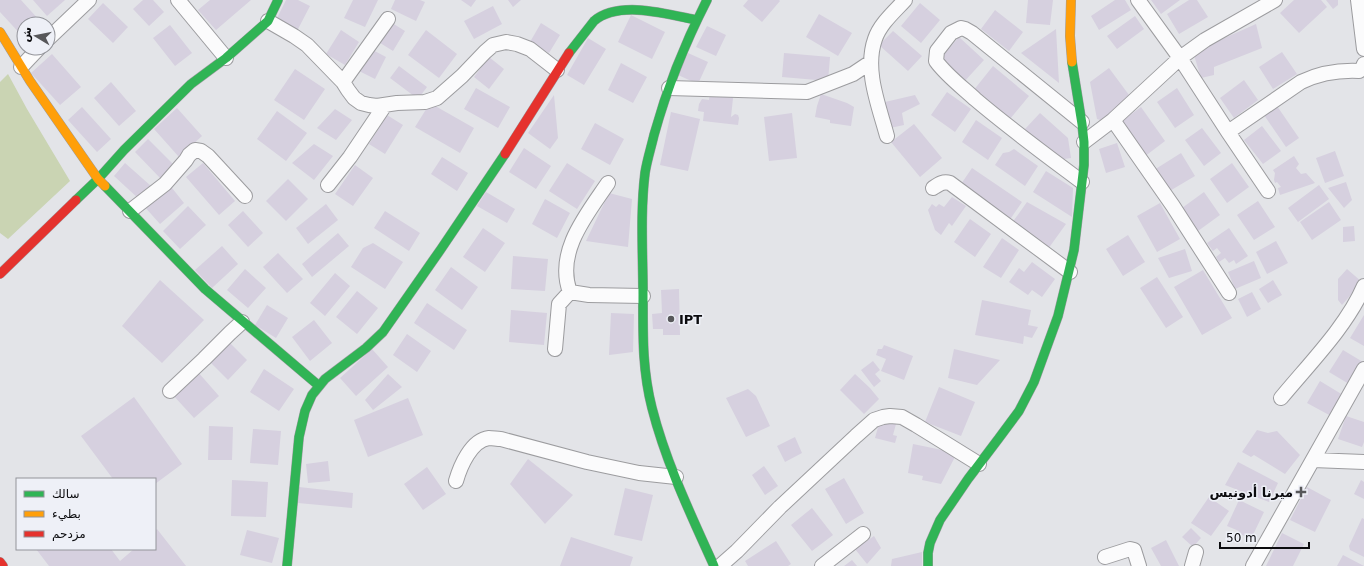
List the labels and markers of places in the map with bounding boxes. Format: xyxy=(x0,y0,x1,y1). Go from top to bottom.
place label: IPT xyxy=(679,312,702,327)
marker: IPT xyxy=(666,314,676,324)
place label: ميرنا أدونيس xyxy=(1209,484,1293,500)
marker: ميرنا أدونيس xyxy=(1296,487,1306,497)

